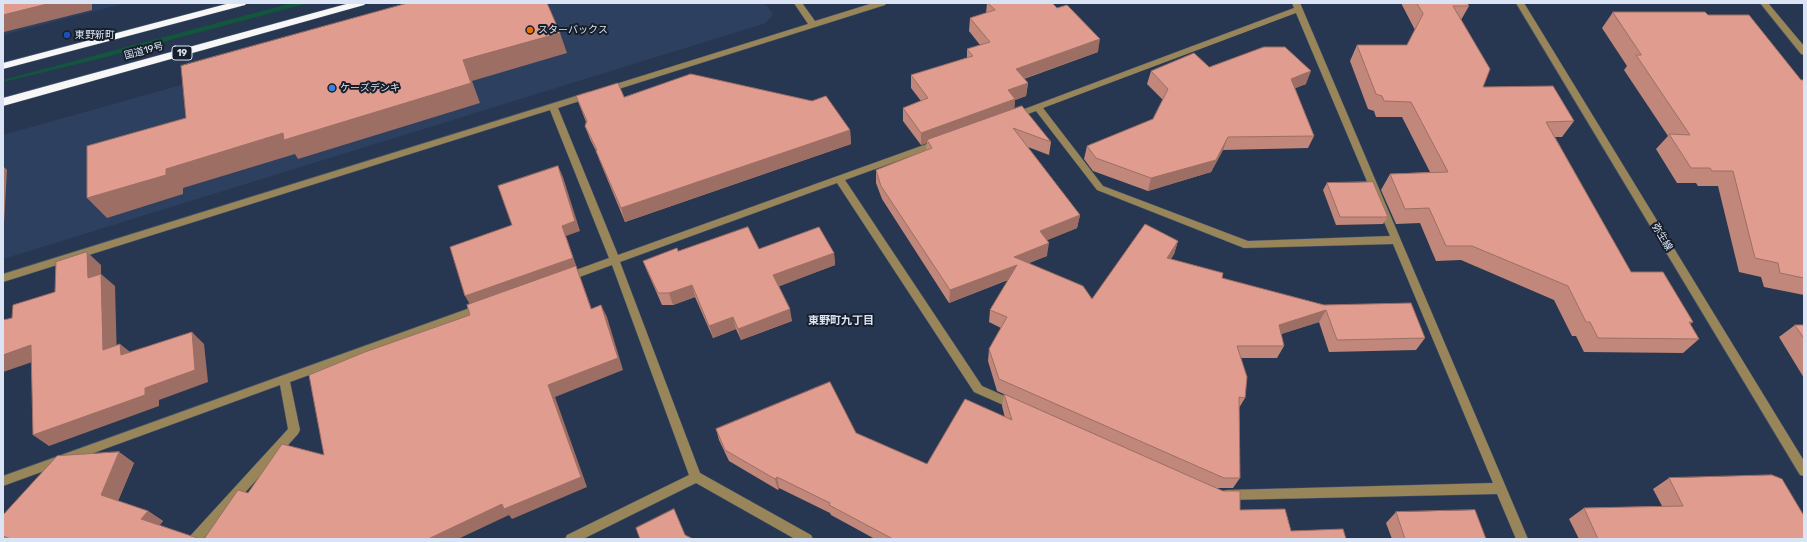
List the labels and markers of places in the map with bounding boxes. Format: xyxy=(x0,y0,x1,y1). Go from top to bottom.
place label: スターバックス xyxy=(538,24,608,36)
marker: スターバックス xyxy=(525,25,535,35)
place label: 東野新町 xyxy=(75,29,115,41)
marker: 東野新町 xyxy=(62,30,72,40)
place label: ケーズデンキ xyxy=(340,82,400,94)
marker: ケーズデンキ xyxy=(327,83,337,93)

